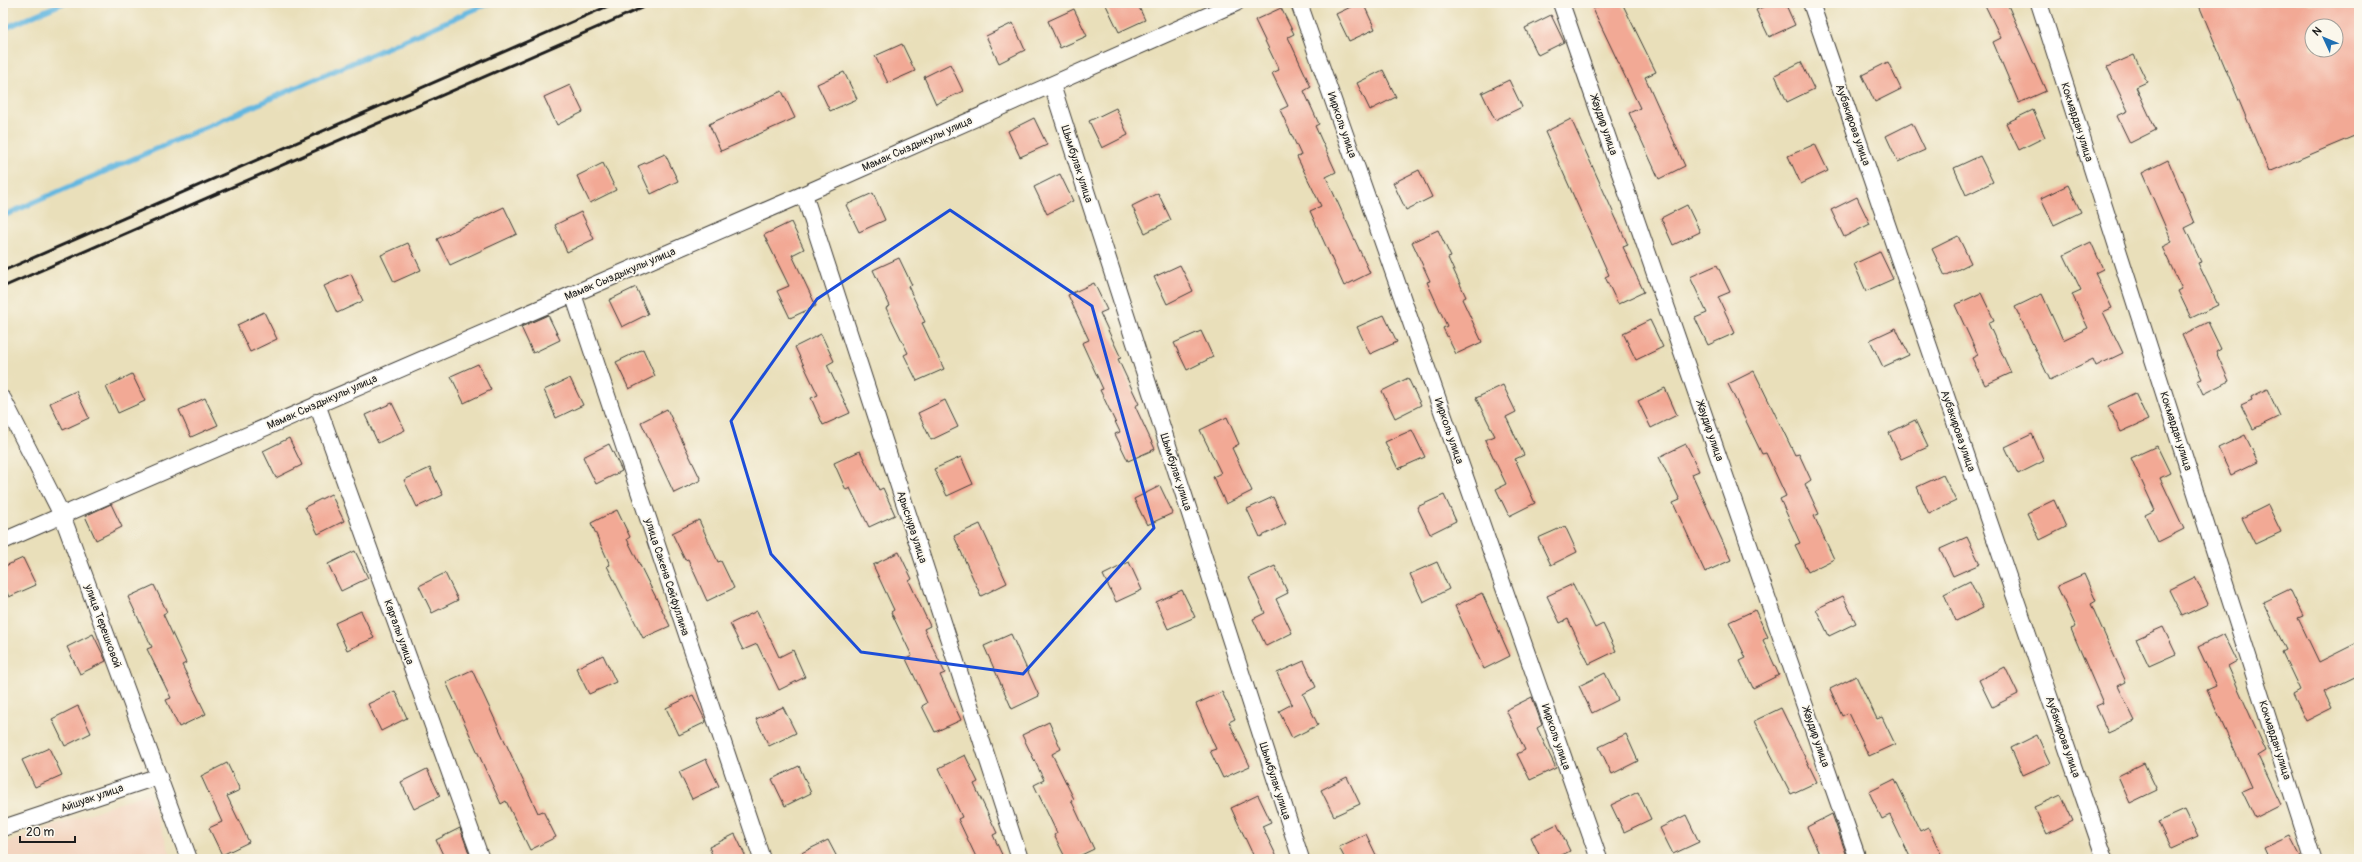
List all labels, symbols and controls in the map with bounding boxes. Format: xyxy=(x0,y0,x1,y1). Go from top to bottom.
north arrow xyxy=(2304,18,2344,58)
text: N xyxy=(2310,24,2325,39)
street label: Кокмардан улица xyxy=(2058,81,2096,163)
street label: Аубакирова улица xyxy=(1833,83,1873,167)
street label: Иирколь улица xyxy=(1325,90,1359,160)
street label: Жаудир улица xyxy=(1587,91,1620,157)
street label: Мамак Сыздыкулы улица xyxy=(860,114,974,174)
street label: Шымбулак улица xyxy=(1058,124,1096,204)
street label: Мамак Сыздыкулы улица xyxy=(563,245,677,303)
street label: Мамак Сыздыкулы улица xyxy=(265,372,379,432)
street label: Аубакирова улица xyxy=(1938,389,1978,473)
street label: Кокмардан улица xyxy=(2157,390,2195,472)
street label: Иирколь улица xyxy=(1432,396,1466,466)
street label: Жаудир улица xyxy=(1693,397,1726,463)
street label: Шымбулак улица xyxy=(1157,432,1195,512)
street label: Арыснура улица xyxy=(894,489,930,565)
street label: улица Сакена Сейфуллина xyxy=(642,516,692,637)
street label: улица Терешковой xyxy=(82,582,124,670)
street label: Каргалы улица xyxy=(381,598,417,666)
street label: Аубакирова улица xyxy=(2043,695,2083,779)
street label: Кокмардан улица xyxy=(2256,699,2294,781)
street label: Иирколь улица xyxy=(1539,702,1573,772)
street label: Жаудир улица xyxy=(1799,703,1832,769)
street label: Шымбулак улица xyxy=(1256,741,1294,821)
street label: Айшуак улица xyxy=(59,781,125,815)
scale bar xyxy=(20,818,75,844)
text: 20 m xyxy=(26,825,55,840)

